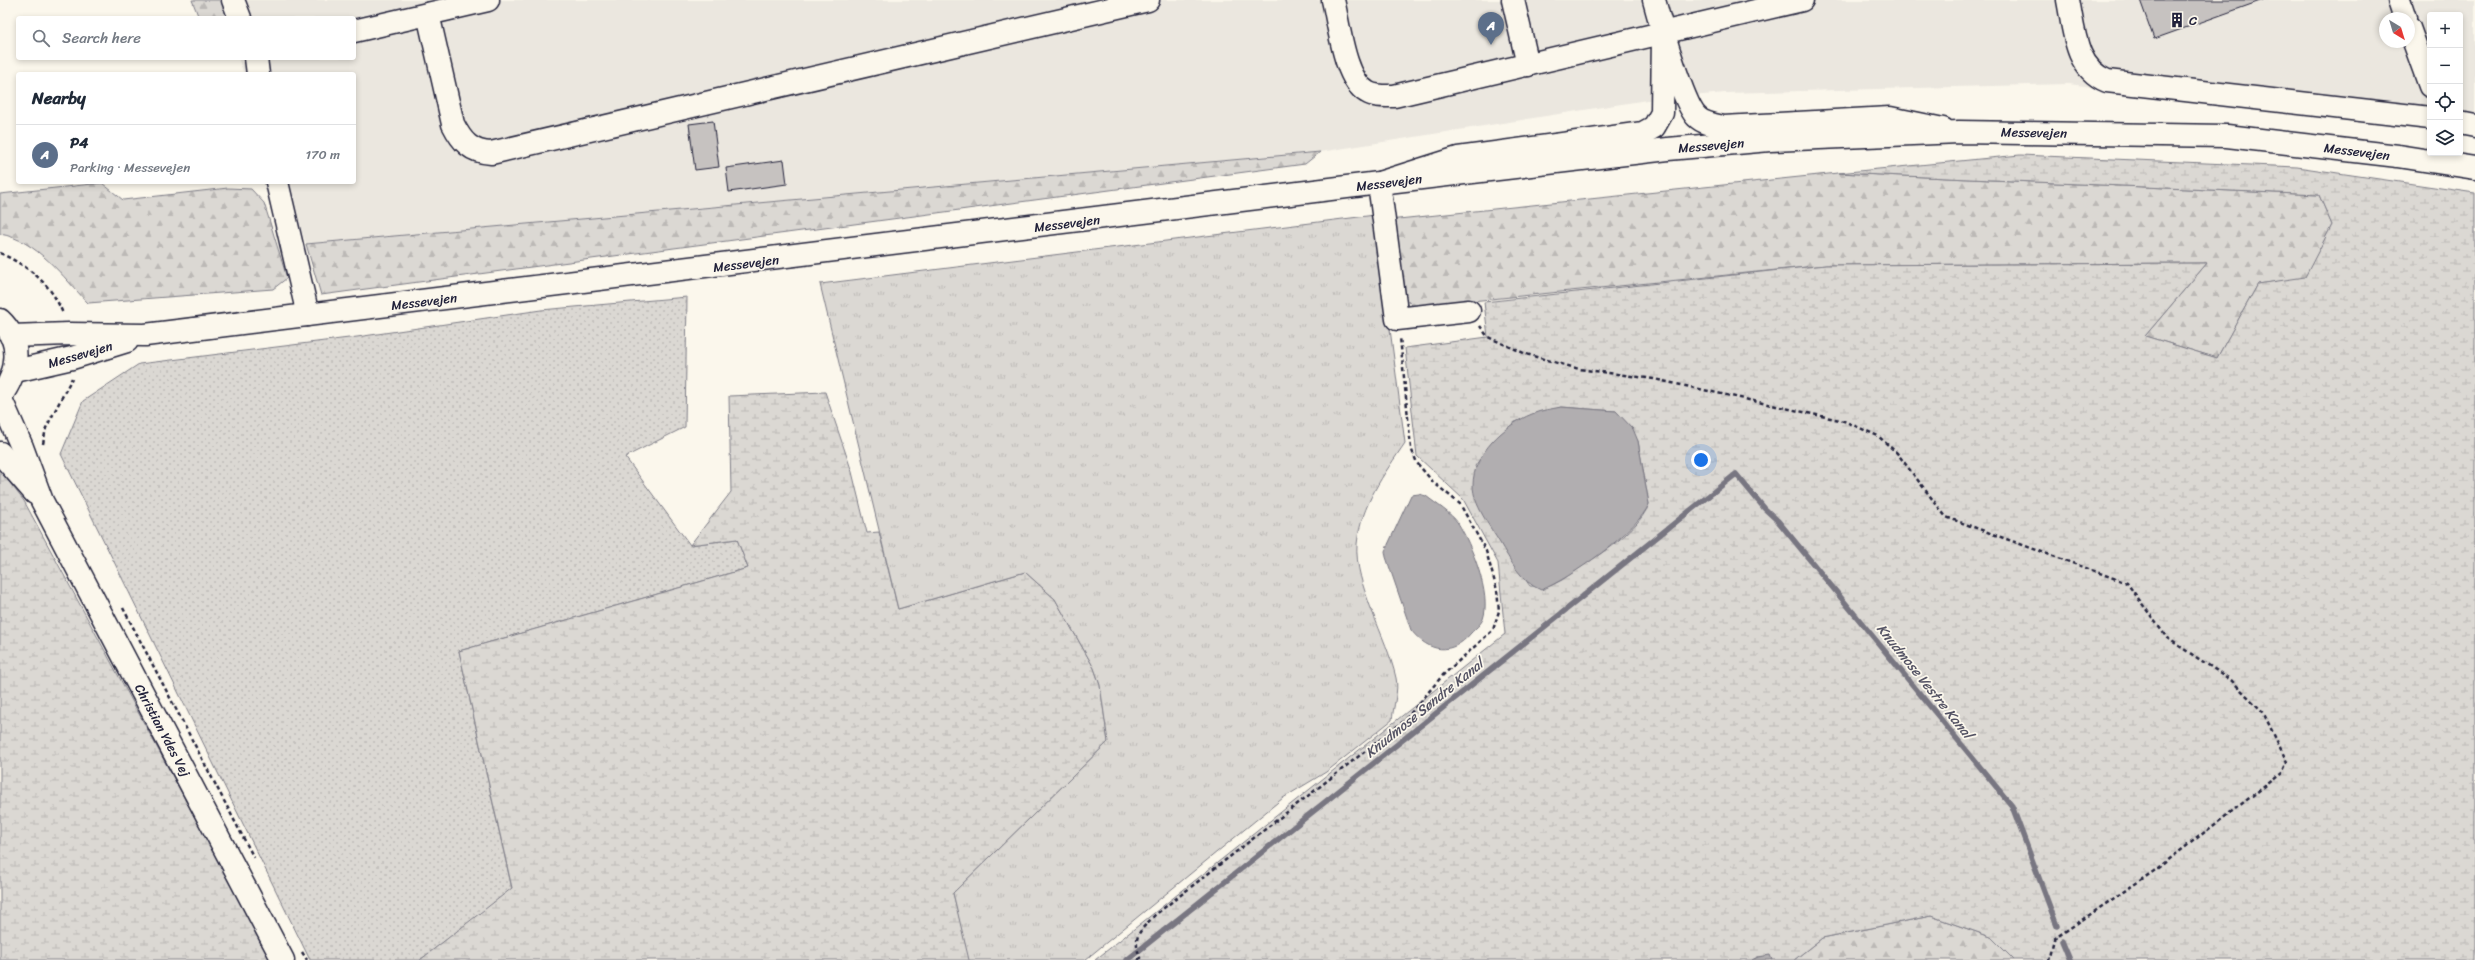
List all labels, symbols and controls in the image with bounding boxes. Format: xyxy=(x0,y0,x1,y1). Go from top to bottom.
place label: C xyxy=(2189,9,2197,32)
building icon: C xyxy=(2168,11,2186,29)
pin: A xyxy=(1478,12,1504,45)
north arrow xyxy=(2379,12,2415,48)
map controls xyxy=(2427,12,2463,156)
button: + xyxy=(2427,12,2463,48)
search box xyxy=(16,16,356,60)
text: Search here xyxy=(62,25,141,51)
icon: search xyxy=(30,27,52,49)
button: − xyxy=(2427,48,2463,84)
text: Nearby xyxy=(32,83,86,113)
button: locate xyxy=(2427,84,2463,120)
street label: Messevejen xyxy=(2001,120,2067,145)
button: layers xyxy=(2427,120,2463,156)
text: P4 xyxy=(70,130,88,156)
street label: Messevejen xyxy=(1677,131,1745,160)
street label: Messevejen xyxy=(2323,136,2391,167)
text: A xyxy=(41,143,49,166)
text: 170 m xyxy=(305,143,340,166)
text: Parking · Messevejen xyxy=(70,156,190,179)
street label: Messevejen xyxy=(1355,167,1423,198)
street label: Messevejen xyxy=(1033,208,1101,239)
street label: Messevejen xyxy=(712,248,780,279)
street label: Messevejen xyxy=(390,286,458,317)
street label: Messevejen xyxy=(45,334,115,375)
your location xyxy=(1691,450,1711,470)
water label: Knudmose Vestre Kanal xyxy=(1870,618,1981,747)
water label: Knudmose Søndre Kanal xyxy=(1359,650,1492,764)
street label: Christian Ydes Vej xyxy=(128,680,197,782)

